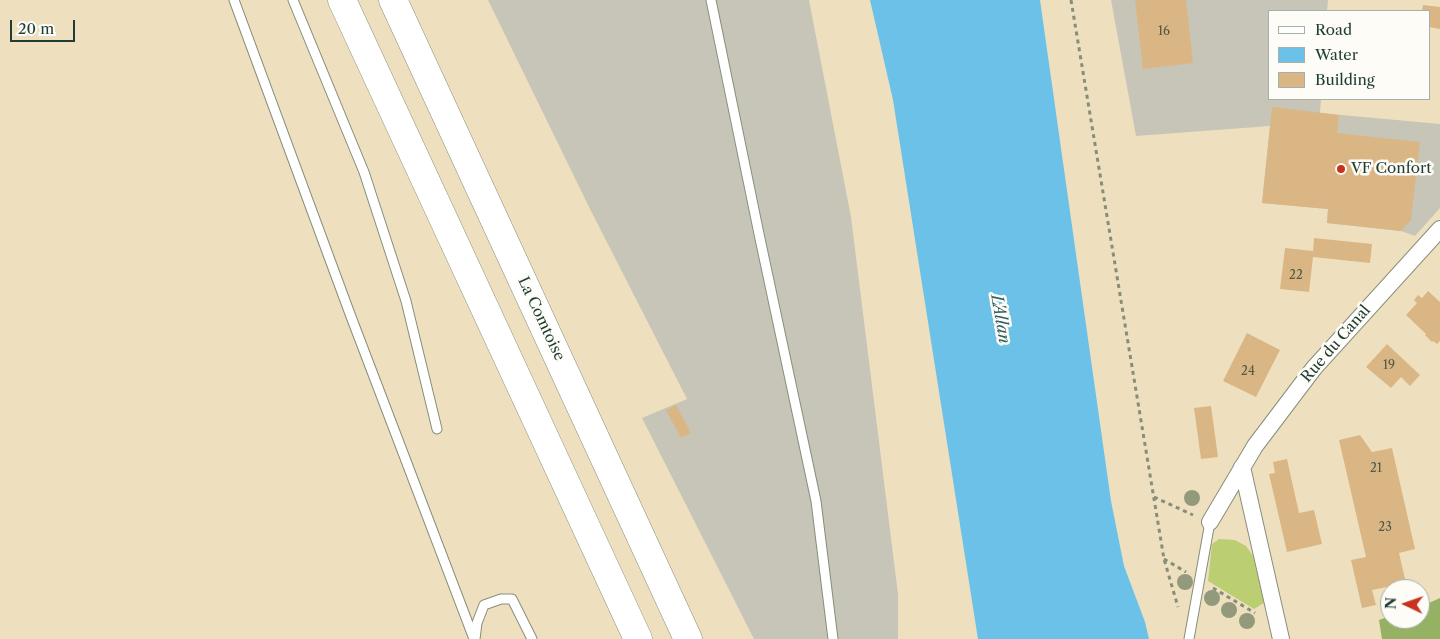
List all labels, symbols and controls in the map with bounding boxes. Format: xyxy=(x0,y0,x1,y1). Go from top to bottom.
scale bar xyxy=(12,10,78,42)
legend xyxy=(1268,10,1430,100)
text: 20 m xyxy=(18,19,54,38)
text: Road xyxy=(1315,20,1352,39)
house number: 16 xyxy=(1158,25,1170,39)
text: Water xyxy=(1315,45,1358,64)
text: Building xyxy=(1315,70,1375,89)
place label: VF Confort xyxy=(1351,160,1432,178)
marker: VF Confort xyxy=(1335,163,1347,175)
house number: 22 xyxy=(1289,269,1303,283)
street label: La Comtoise xyxy=(514,274,568,364)
water label: L'Allan xyxy=(986,293,1014,345)
street label: Rue du Canal xyxy=(1298,302,1374,386)
house number: 19 xyxy=(1383,359,1395,373)
house number: 24 xyxy=(1241,365,1255,379)
house number: 21 xyxy=(1370,462,1382,476)
house number: 23 xyxy=(1378,521,1392,535)
north arrow xyxy=(1380,579,1430,629)
text: N xyxy=(1382,597,1400,610)

